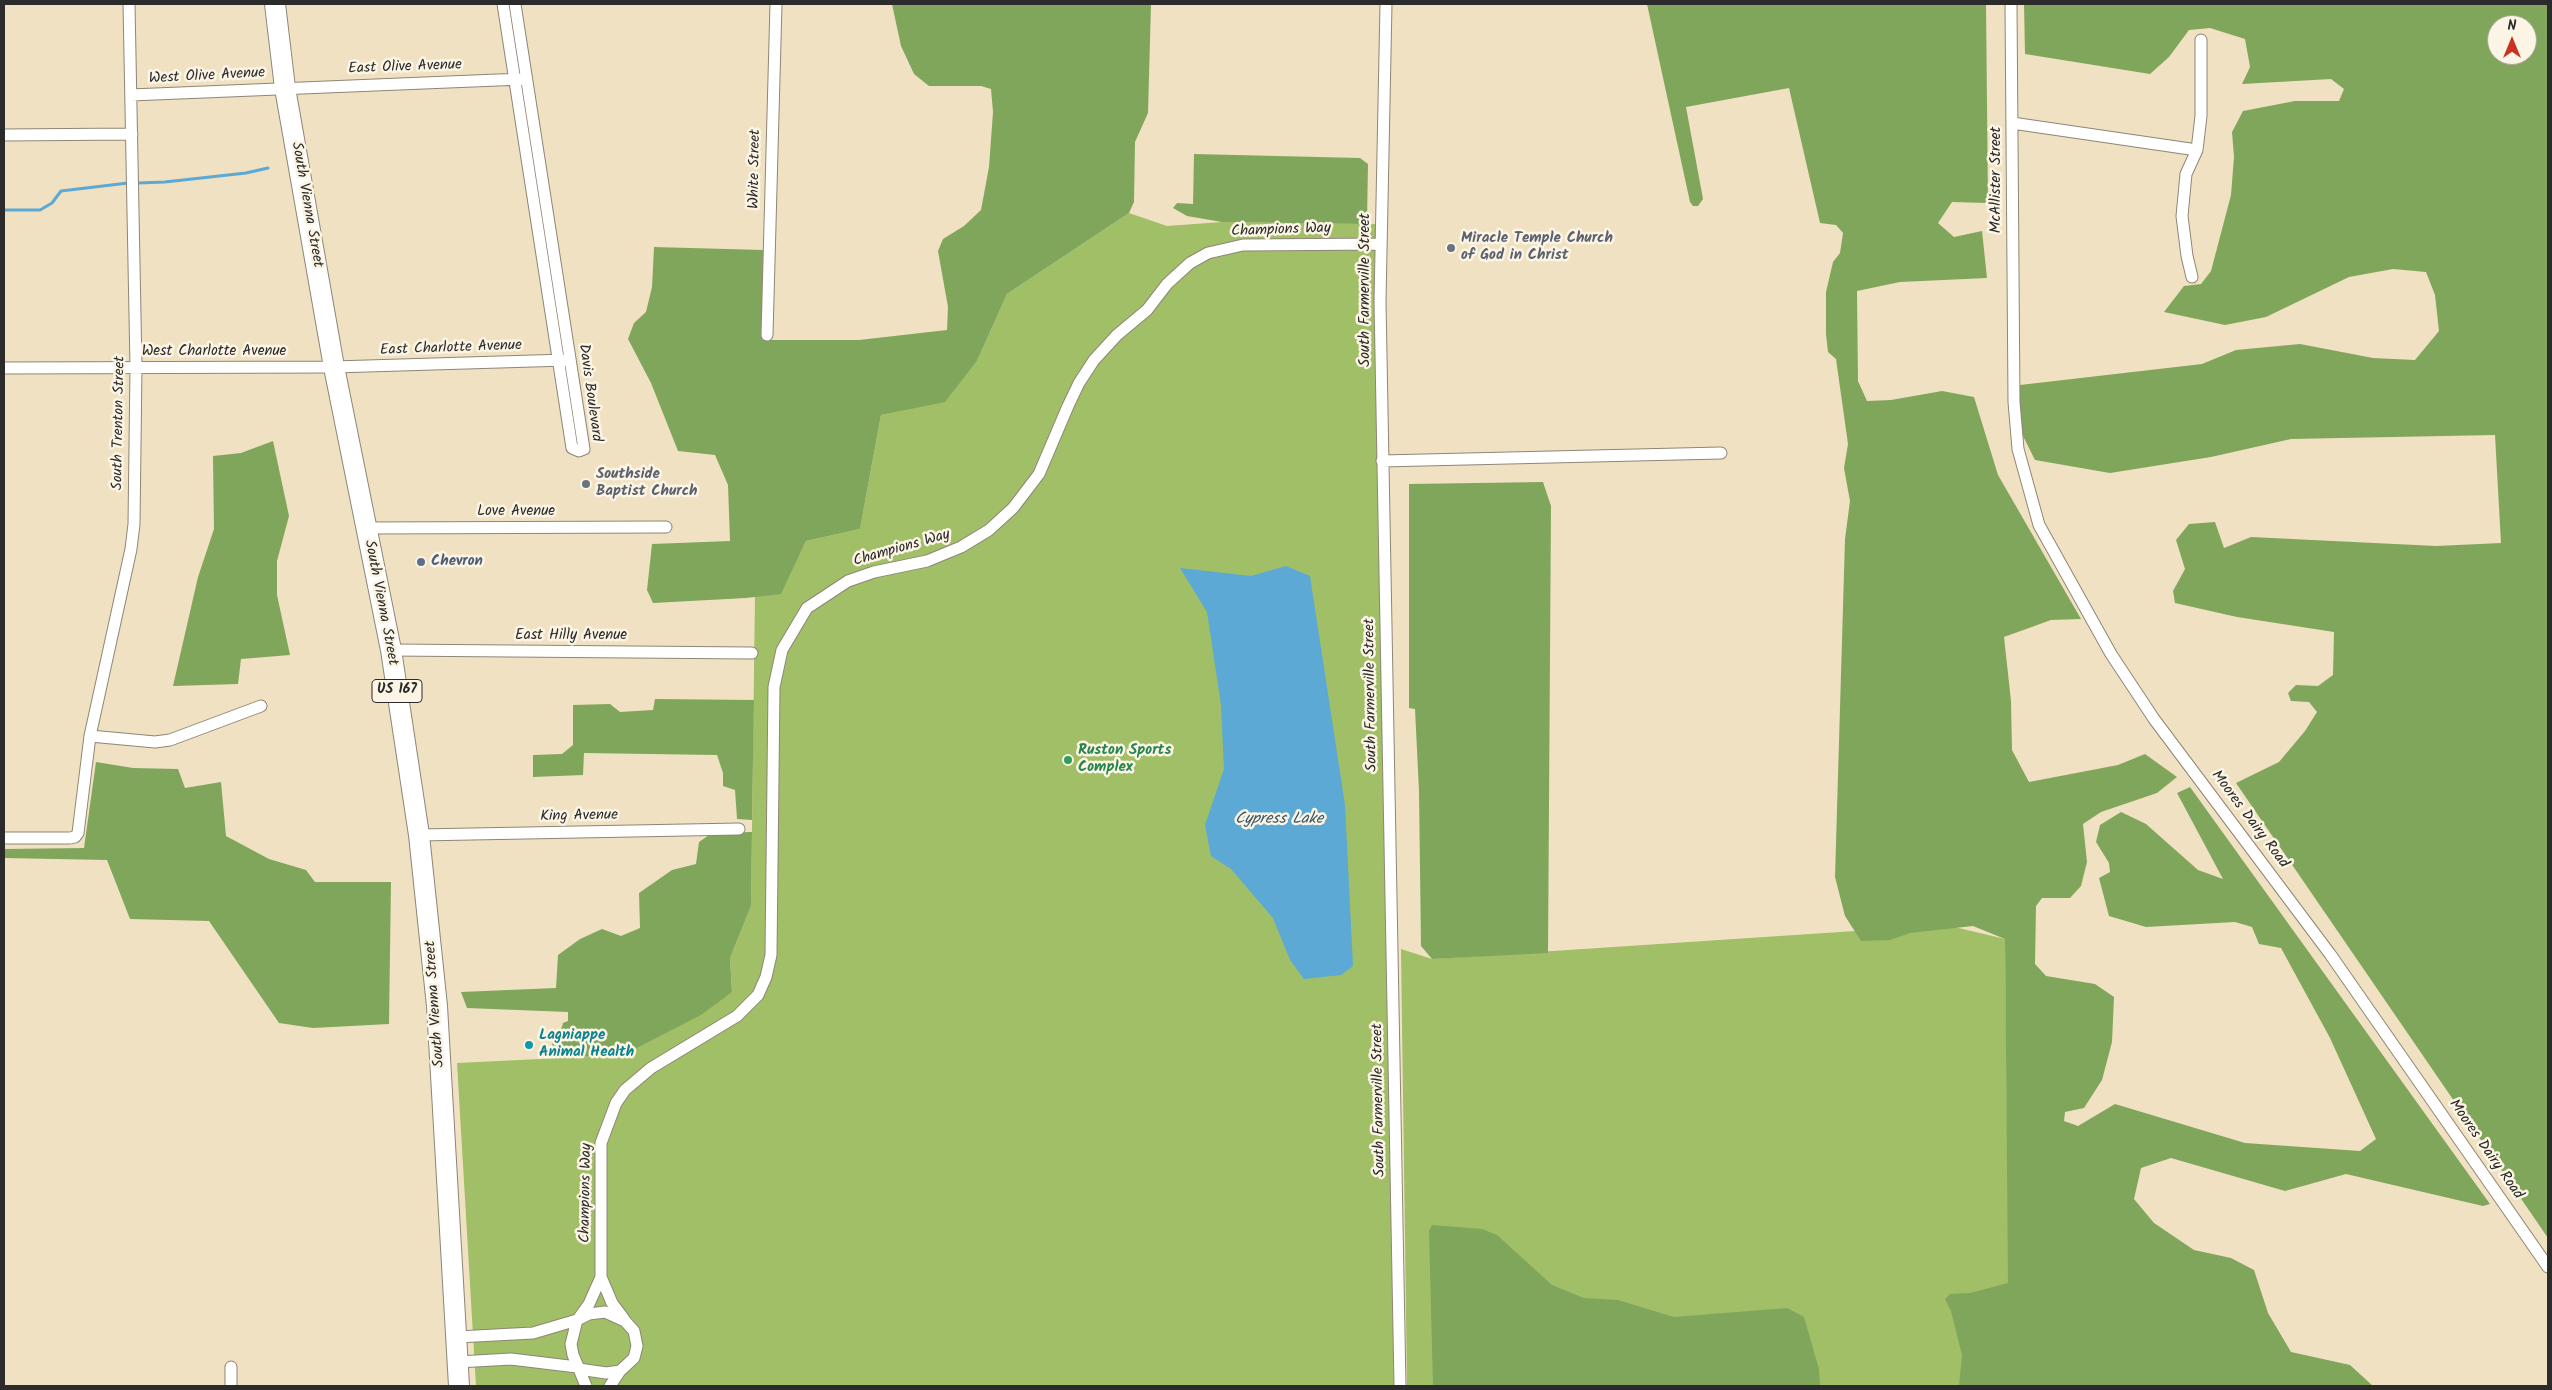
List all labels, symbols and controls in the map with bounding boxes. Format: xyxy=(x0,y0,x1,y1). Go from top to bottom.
north arrow xyxy=(2487,15,2537,65)
text: N xyxy=(2508,15,2516,37)
street label: East Olive Avenue xyxy=(348,57,462,79)
street label: West Olive Avenue xyxy=(148,65,266,89)
street label: McAllister Street xyxy=(1988,127,2006,233)
street label: White Street xyxy=(746,129,766,209)
street label: South Vienna Street xyxy=(286,141,326,269)
street label: South Farmerville Street xyxy=(1357,213,1375,367)
street label: Champions Way xyxy=(1231,220,1331,242)
place label: Miracle Temple Church of God in Christ xyxy=(1461,230,1613,265)
marker: Miracle Temple Church of God in Christ xyxy=(1445,242,1457,254)
street label: East Charlotte Avenue xyxy=(380,338,522,360)
street label: West Charlotte Avenue xyxy=(142,343,286,361)
street label: Davis Boulevard xyxy=(573,343,605,443)
street label: South Trenton Street xyxy=(110,356,130,490)
place label: Southside Baptist Church xyxy=(596,466,697,501)
marker: Southside Baptist Church xyxy=(580,478,592,490)
street label: Love Avenue xyxy=(477,503,555,521)
street label: Champions Way xyxy=(852,527,952,571)
street label: South Vienna Street xyxy=(359,539,401,667)
place label: Chevron xyxy=(431,553,483,571)
marker: Chevron xyxy=(415,556,427,568)
street label: South Farmerville Street xyxy=(1362,618,1382,772)
street label: East Hilly Avenue xyxy=(515,627,627,645)
road number: US 167 xyxy=(372,679,422,702)
place label: Ruston Sports Complex xyxy=(1078,742,1171,777)
marker: Ruston Sports Complex xyxy=(1062,754,1074,766)
street label: Moores Dairy Road xyxy=(2206,767,2292,873)
street label: King Avenue xyxy=(540,807,618,827)
water label: Cypress Lake xyxy=(1235,810,1323,830)
street label: South Vienna Street xyxy=(423,940,449,1068)
street label: South Farmerville Street xyxy=(1370,1023,1390,1177)
place label: Lagniappe Animal Health xyxy=(539,1027,634,1062)
marker: Lagniappe Animal Health xyxy=(523,1039,535,1051)
street label: Moores Dairy Road xyxy=(2444,1097,2526,1203)
street label: Champions Way xyxy=(577,1143,597,1243)

